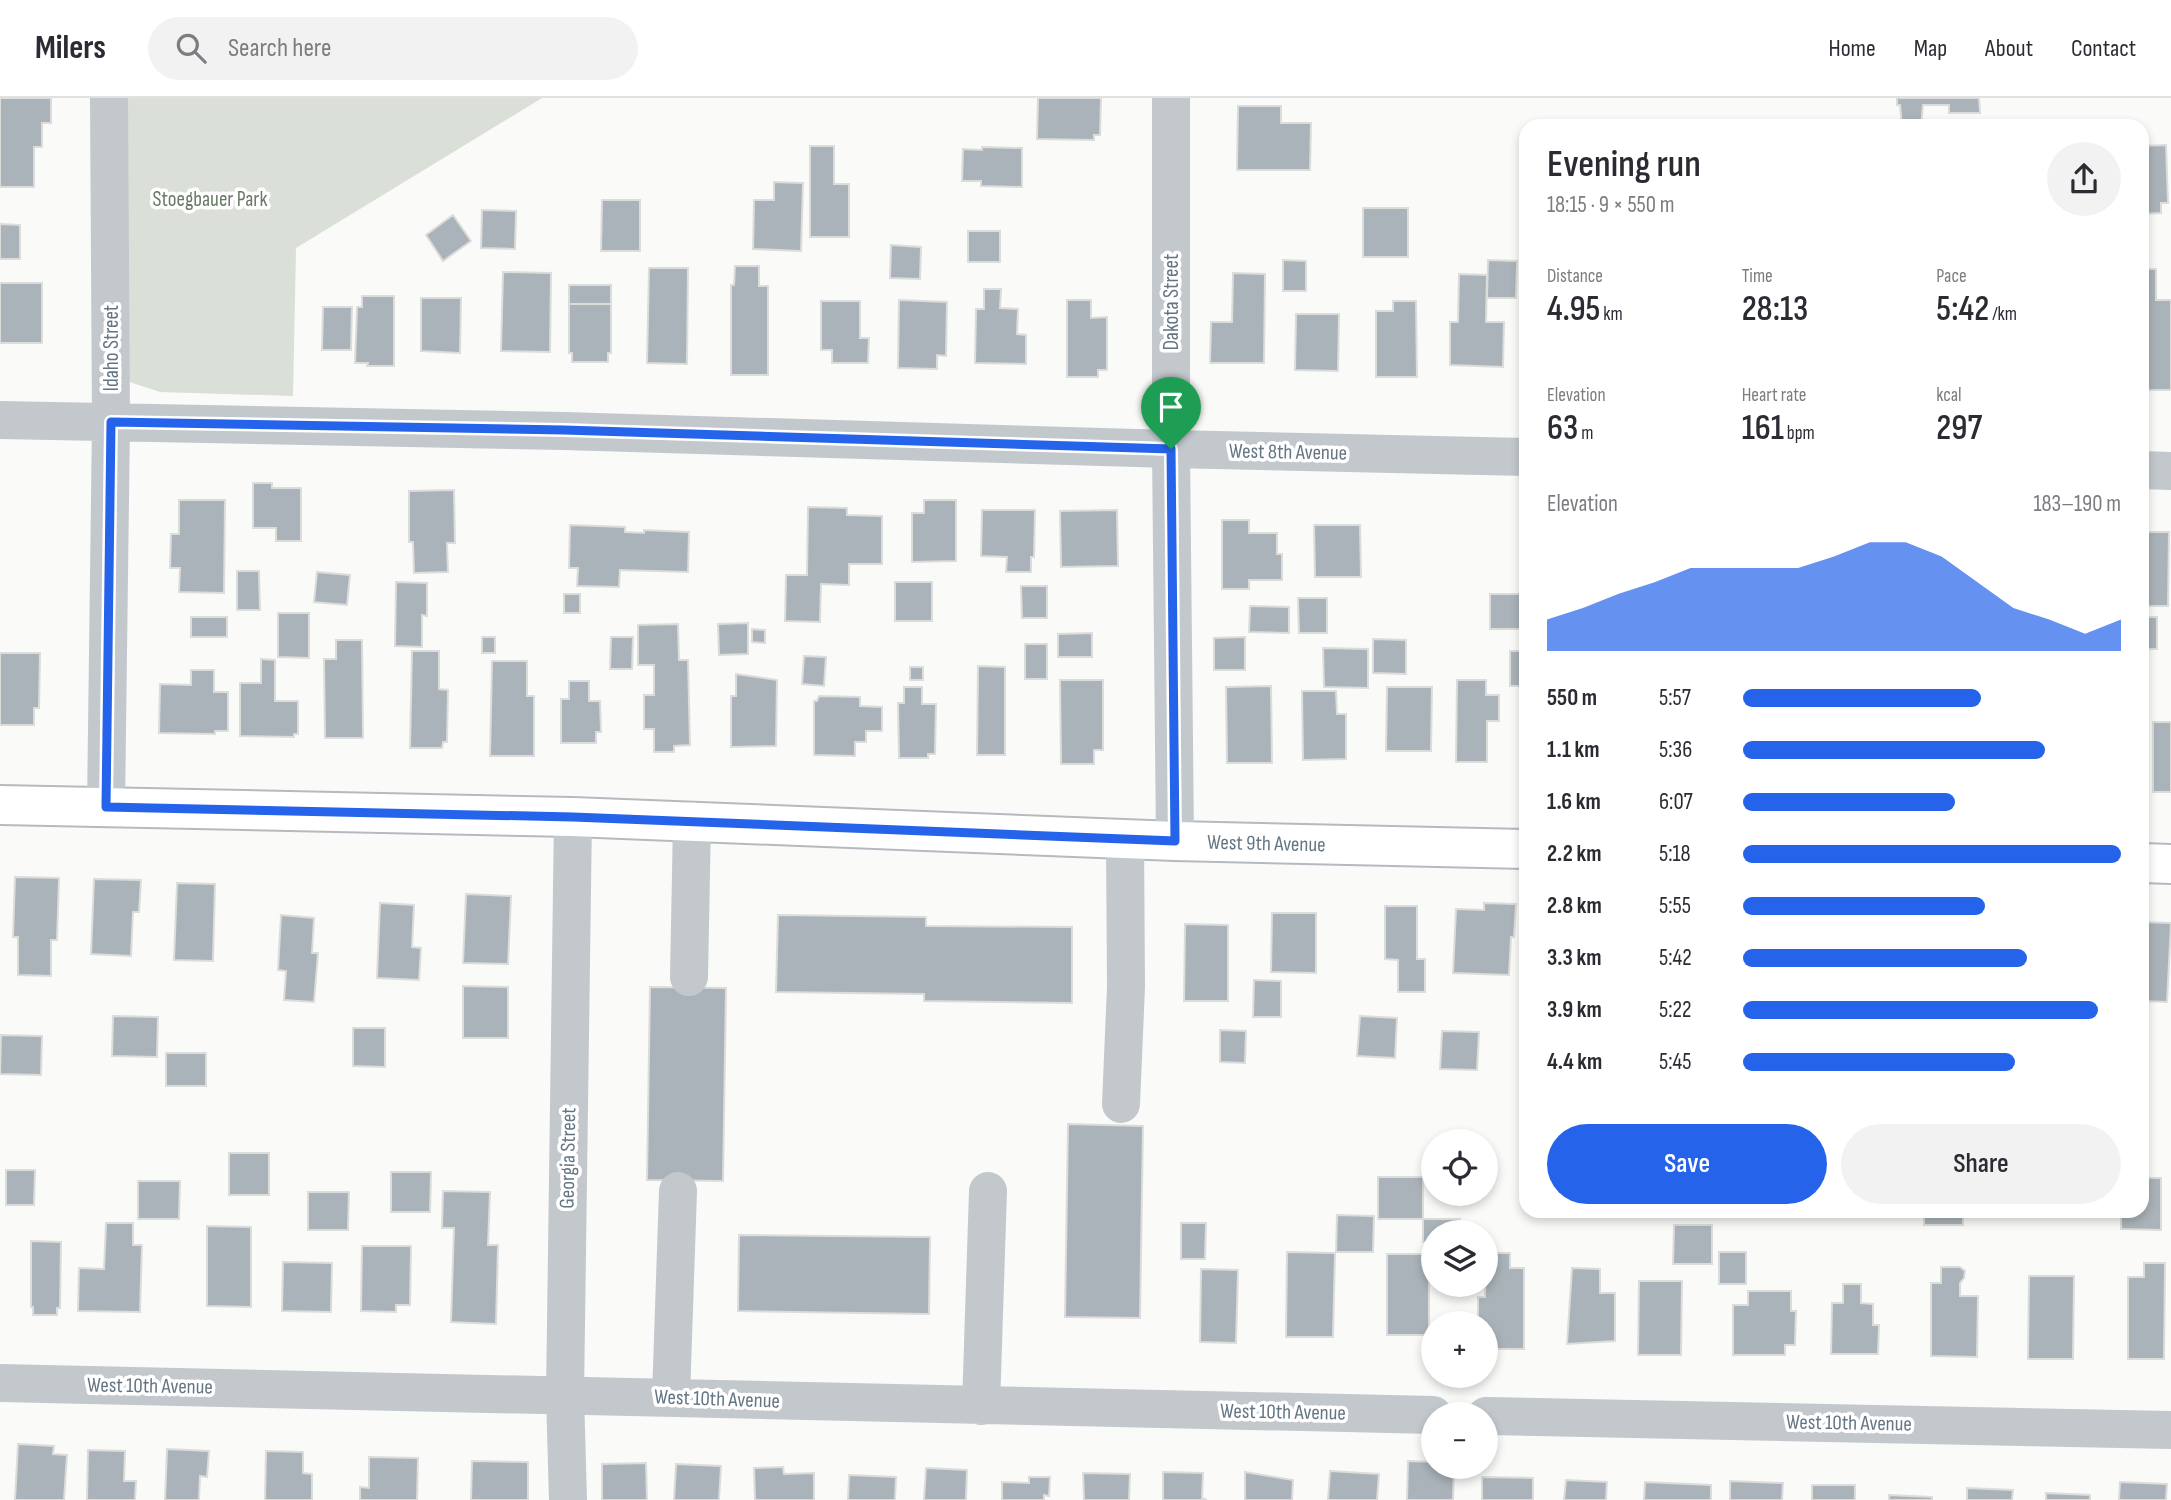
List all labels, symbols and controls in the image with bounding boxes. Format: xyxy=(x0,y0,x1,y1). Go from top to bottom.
search box xyxy=(148,17,638,80)
text: Milers xyxy=(35,28,106,68)
icon: search xyxy=(172,29,210,67)
text: Search here xyxy=(228,33,331,64)
text: Home xyxy=(1828,34,1876,63)
text: Map xyxy=(1914,34,1947,63)
text: About xyxy=(1985,34,2033,63)
text: Contact xyxy=(2071,34,2136,63)
text: Evening run xyxy=(1547,142,1701,187)
button: share xyxy=(2047,142,2121,216)
park label: Stoegbauer Park xyxy=(153,187,267,212)
text: 18:15 · 9 × 550 m xyxy=(1547,191,1675,219)
street label: Dakota Street xyxy=(1159,254,1184,350)
text: Distance xyxy=(1547,265,1603,288)
text: Time xyxy=(1742,265,1773,288)
text: Pace xyxy=(1936,265,1967,288)
text: 4.95 xyxy=(1547,288,1600,331)
text: 28:13 xyxy=(1742,288,1808,331)
text: 5:42 xyxy=(1936,288,1989,331)
text: km xyxy=(1600,303,1623,326)
text: /km xyxy=(1989,303,2017,326)
street label: Idaho Street xyxy=(99,305,124,391)
pin xyxy=(1141,377,1201,449)
text: Elevation xyxy=(1547,384,1606,407)
text: Heart rate xyxy=(1742,384,1807,407)
text: kcal xyxy=(1936,384,1961,407)
icon: arrive xyxy=(1152,388,1190,426)
text: 63 xyxy=(1547,407,1578,450)
text: 161 xyxy=(1742,407,1784,450)
text: 297 xyxy=(1936,407,1982,450)
text: m xyxy=(1578,422,1594,445)
text: bpm xyxy=(1784,422,1815,445)
street label: West 8th Avenue xyxy=(1229,438,1347,466)
text: Elevation xyxy=(1547,490,1618,518)
text: 183–190 m xyxy=(2034,490,2121,518)
text: 550 m xyxy=(1547,684,1597,712)
text: 5:57 xyxy=(1659,684,1691,712)
text: 1.1 km xyxy=(1547,736,1600,764)
text: 5:36 xyxy=(1659,736,1692,764)
text: 1.6 km xyxy=(1547,788,1601,816)
text: 6:07 xyxy=(1659,788,1693,816)
street label: West 9th Avenue xyxy=(1207,829,1326,857)
text: 2.2 km xyxy=(1547,840,1601,868)
text: 5:18 xyxy=(1659,840,1691,868)
text: 2.8 km xyxy=(1547,892,1602,920)
text: 5:55 xyxy=(1659,892,1691,920)
text: 3.3 km xyxy=(1547,944,1601,972)
text: 5:42 xyxy=(1659,944,1692,972)
text: 3.9 km xyxy=(1547,996,1602,1024)
text: 5:22 xyxy=(1659,996,1692,1024)
text: 4.4 km xyxy=(1547,1048,1602,1076)
text: 5:45 xyxy=(1659,1048,1691,1076)
street label: Georgia Street xyxy=(555,1107,581,1209)
button: Save xyxy=(1547,1124,1827,1204)
button: Share xyxy=(1841,1124,2121,1204)
map controls xyxy=(1421,1129,1498,1479)
button: locate xyxy=(1421,1129,1498,1206)
button: layers xyxy=(1421,1220,1498,1297)
button: + xyxy=(1421,1311,1498,1388)
street label: West 10th Avenue xyxy=(87,1372,213,1400)
street label: West 10th Avenue xyxy=(654,1384,780,1414)
street label: West 10th Avenue xyxy=(1220,1398,1346,1426)
button: − xyxy=(1421,1402,1498,1479)
street label: West 10th Avenue xyxy=(1786,1409,1912,1437)

